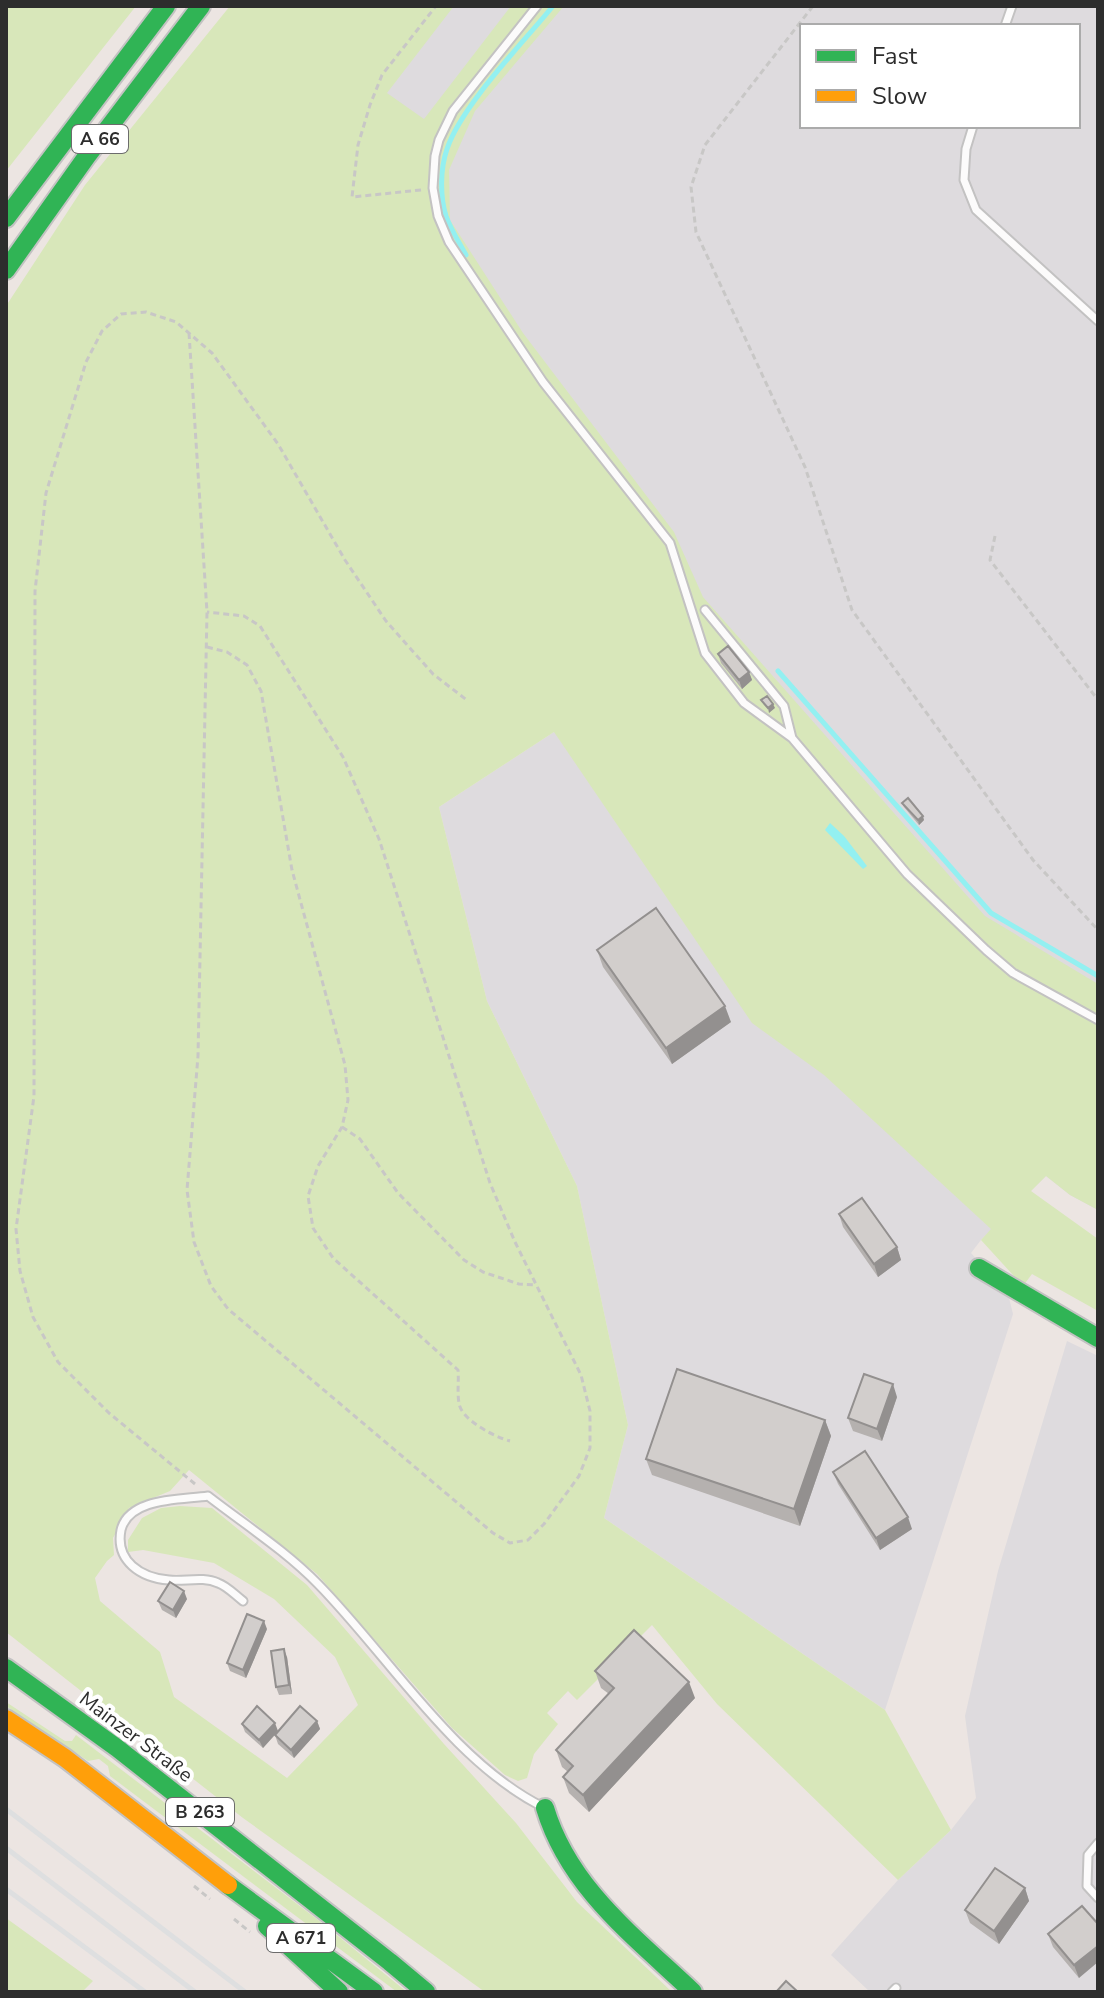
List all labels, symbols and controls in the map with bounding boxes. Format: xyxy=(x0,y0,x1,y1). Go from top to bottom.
legend xyxy=(800,24,1080,128)
text: Fast xyxy=(872,40,918,72)
text: Slow xyxy=(872,80,927,112)
road number: A 66 xyxy=(72,125,128,153)
street label: Mainzer Straße xyxy=(74,1685,198,1789)
road number: B 263 xyxy=(166,1798,234,1826)
road number: A 671 xyxy=(267,1924,335,1952)

